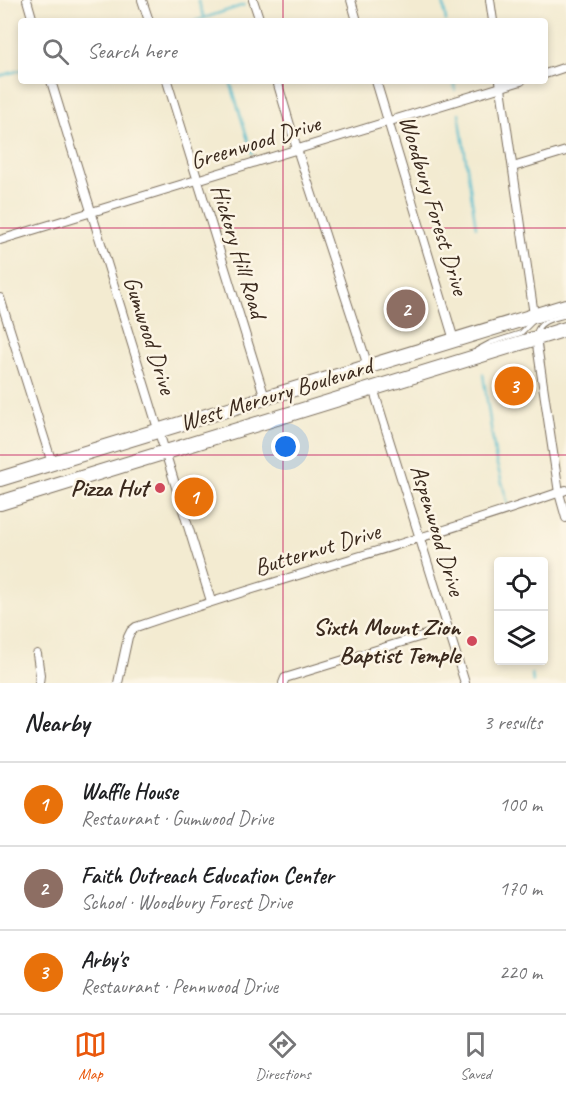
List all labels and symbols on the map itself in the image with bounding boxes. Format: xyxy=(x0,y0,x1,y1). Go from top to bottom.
street label: Greenwood Drive xyxy=(187,107,326,176)
street label: Woodbury Forest Drive xyxy=(393,112,476,300)
street label: Hickory Hill Road xyxy=(204,181,275,325)
street label: Gumwood Drive xyxy=(117,272,184,400)
pin: 2 xyxy=(386,286,426,332)
street label: West Mercury Boulevard xyxy=(176,349,379,437)
pin: 3 xyxy=(494,364,534,408)
your location xyxy=(271,432,300,461)
street label: Aspenwood Drive xyxy=(404,461,473,601)
place label: Pizza Hut xyxy=(70,473,152,503)
pin: 1 xyxy=(174,474,214,520)
marker: Pizza Hut xyxy=(153,481,167,495)
street label: Butternut Drive xyxy=(250,515,386,582)
place label: Sixth Mount Zion Baptist Temple xyxy=(313,612,462,670)
marker: Sixth Mount Zion Baptist Temple xyxy=(465,634,479,648)

